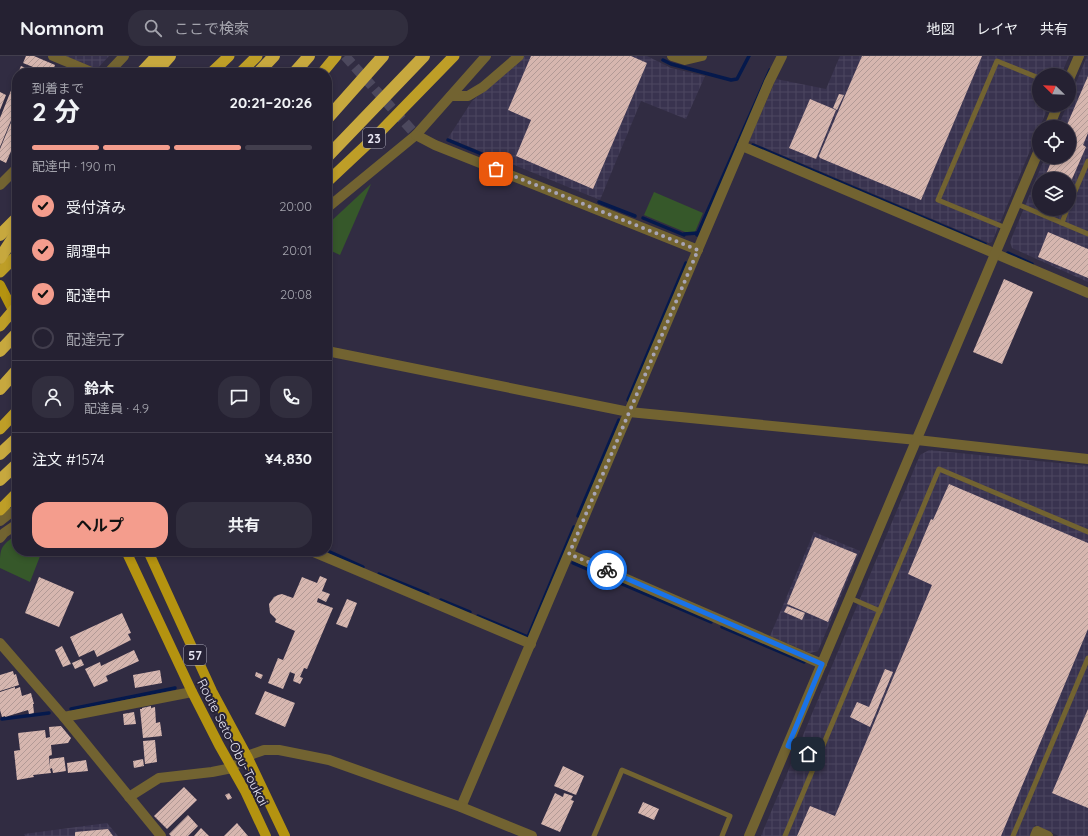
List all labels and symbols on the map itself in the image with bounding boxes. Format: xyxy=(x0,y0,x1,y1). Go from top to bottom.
north arrow xyxy=(1032,68,1076,112)
road number: 23 xyxy=(363,128,385,148)
pin xyxy=(479,152,513,186)
courier xyxy=(587,550,627,590)
road number: 57 xyxy=(184,645,206,665)
street label: Route Seto-Obu-Toukai xyxy=(194,676,272,808)
pin xyxy=(791,737,825,771)

